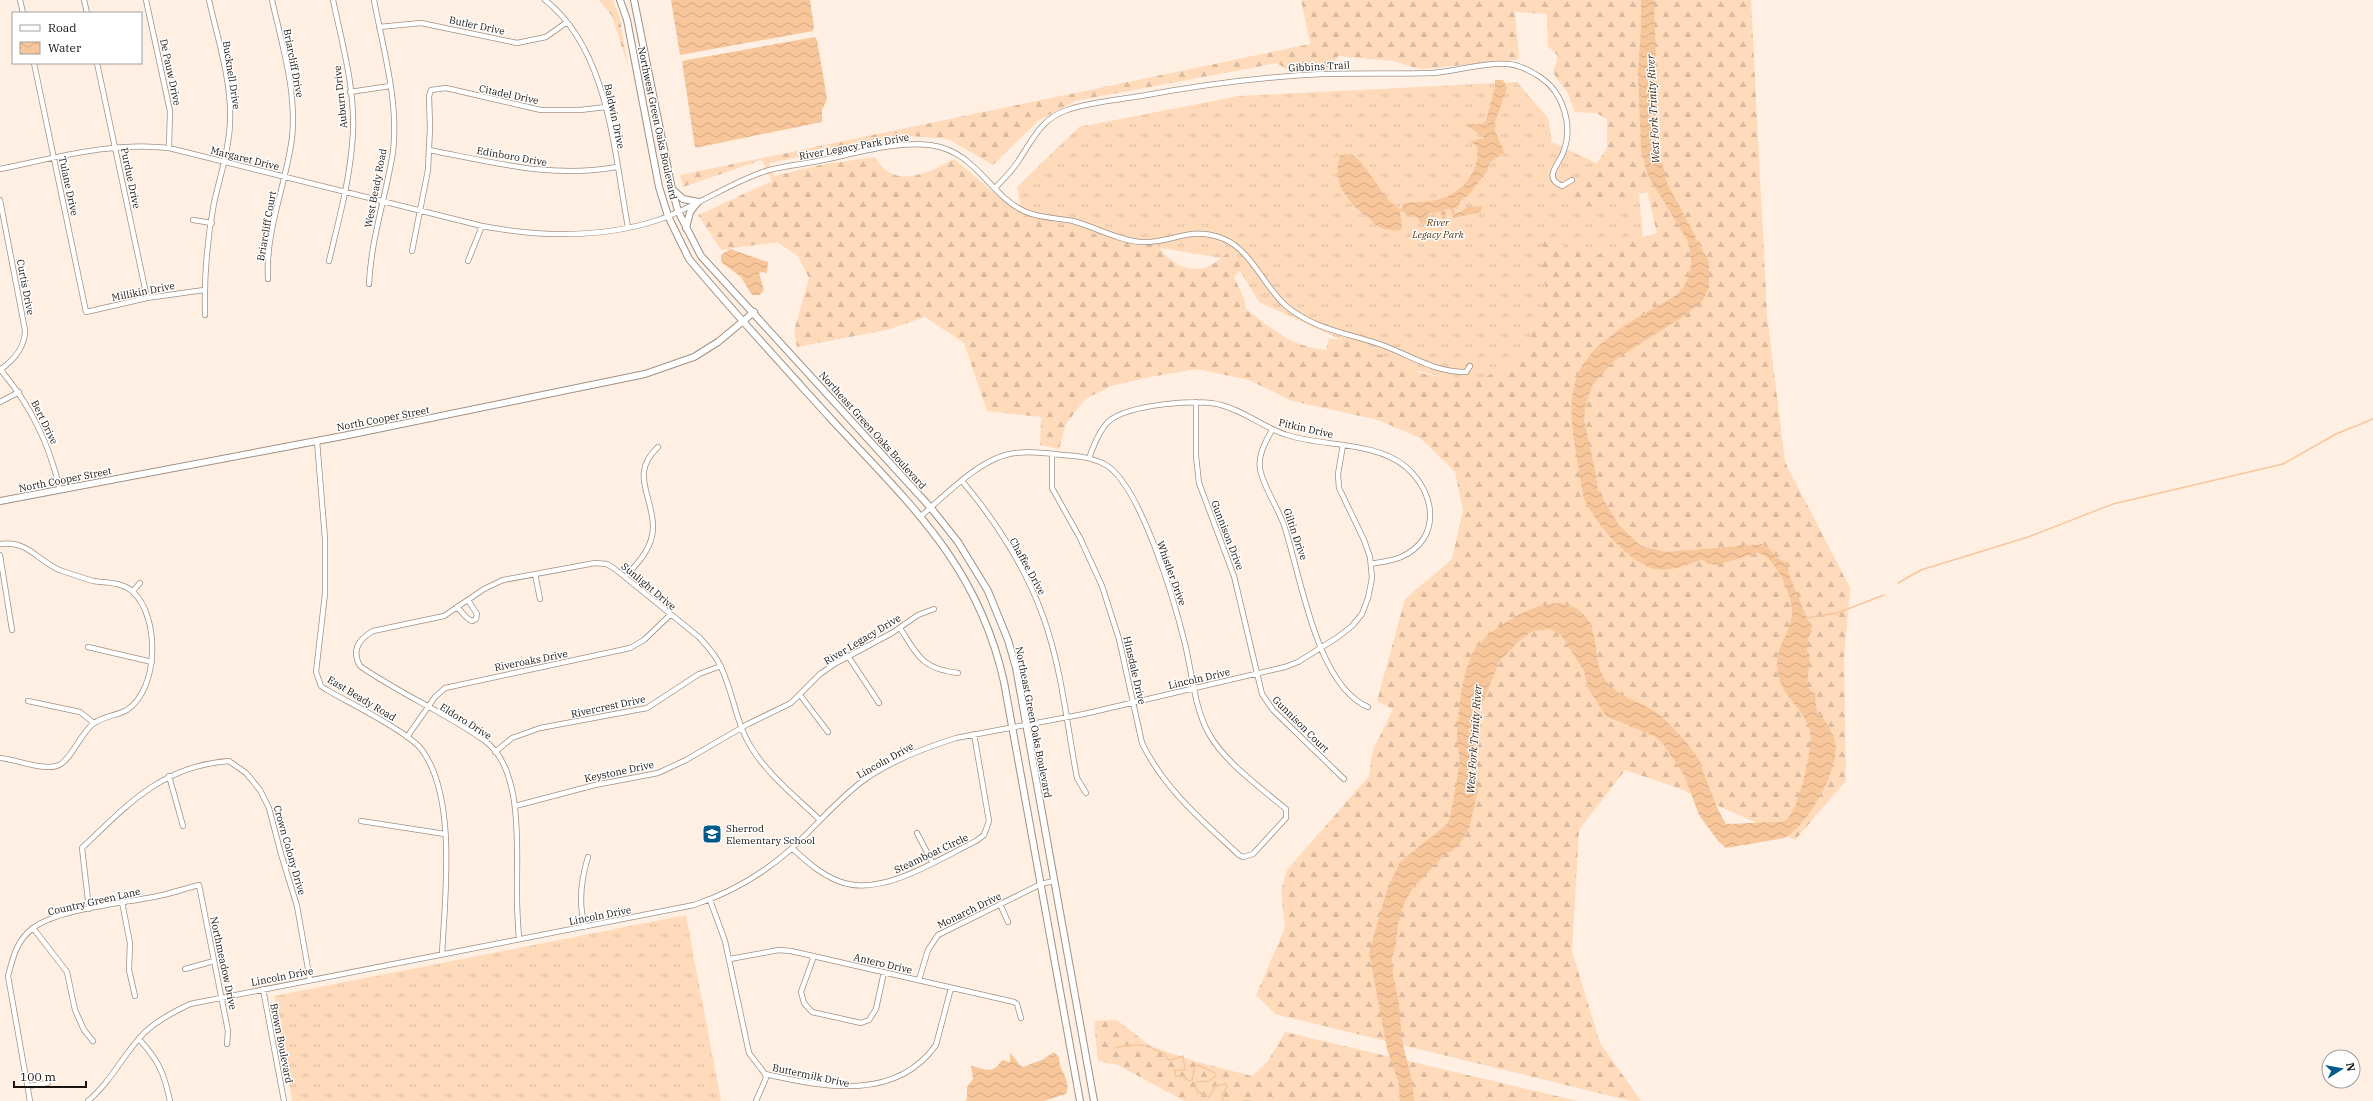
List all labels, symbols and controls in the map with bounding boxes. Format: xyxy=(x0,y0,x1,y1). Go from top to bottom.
legend xyxy=(12,12,142,64)
street label: Butler Drive xyxy=(448,13,506,38)
text: Road xyxy=(48,20,77,35)
street label: Briarcliff Drive xyxy=(280,28,307,99)
street label: De Pauw Drive xyxy=(157,38,184,107)
text: Water xyxy=(48,40,82,55)
street label: Bucknell Drive xyxy=(220,40,243,110)
street label: Northwest Green Oaks Boulevard xyxy=(635,45,680,201)
water label: West Fork Trinity River xyxy=(1643,53,1663,164)
street label: Gibbins Trail xyxy=(1288,58,1350,75)
street label: Auburn Drive xyxy=(331,65,350,129)
street label: Citadel Drive xyxy=(478,82,540,107)
street label: Baldwin Drive xyxy=(601,82,628,150)
street label: River Legacy Park Drive xyxy=(798,130,910,163)
street label: Margaret Drive xyxy=(209,144,281,173)
street label: Edinboro Drive xyxy=(476,144,548,169)
street label: Purdue Drive xyxy=(118,146,143,210)
street label: West Beady Road xyxy=(361,147,390,229)
street label: Tulane Drive xyxy=(56,155,81,217)
street label: Briarcliff Court xyxy=(254,190,279,262)
park label: River Legacy Park xyxy=(1411,216,1465,241)
street label: Curtis Drive xyxy=(14,258,37,316)
street label: Millikin Drive xyxy=(110,279,176,304)
street label: Northeast Green Oaks Boulevard xyxy=(816,369,929,492)
street label: Bert Drive xyxy=(28,398,61,446)
street label: North Cooper Street xyxy=(336,403,431,434)
street label: Pitkin Drive xyxy=(1277,416,1335,441)
street label: North Cooper Street xyxy=(18,464,113,495)
street label: Gunnison Drive xyxy=(1208,498,1247,572)
street label: Giltin Drive xyxy=(1281,507,1310,562)
street label: Chaffee Drive xyxy=(1007,535,1049,597)
street label: Whistler Drive xyxy=(1154,539,1189,607)
street label: Sunlight Drive xyxy=(619,560,679,613)
street label: River Legacy Drive xyxy=(821,611,903,668)
street label: Hinsdale Drive xyxy=(1120,635,1149,706)
street label: Northeast Green Oaks Boulevard xyxy=(1012,645,1055,799)
street label: Riveroaks Drive xyxy=(493,647,569,674)
street label: Lincoln Drive xyxy=(1167,665,1231,692)
street label: East Beady Road xyxy=(325,673,398,724)
water label: West Fork Trinity River xyxy=(1463,683,1485,794)
street label: Rivercrest Drive xyxy=(570,692,647,721)
street label: Gunnison Court xyxy=(1270,693,1332,756)
street label: Eldoro Drive xyxy=(437,700,494,743)
street label: Lincoln Drive xyxy=(854,739,916,781)
street label: Keystone Drive xyxy=(583,758,655,785)
street label: Crown Colony Drive xyxy=(271,804,309,896)
place label: Sherrod Elementary School xyxy=(726,822,815,847)
school or university icon: Sherrod Elementary School xyxy=(701,823,723,845)
street label: Steamboat Circle xyxy=(892,831,970,876)
street label: Country Green Lane xyxy=(46,884,142,918)
street label: Monarch Drive xyxy=(935,889,1003,932)
street label: Lincoln Drive xyxy=(568,903,632,928)
street label: Northmeadow Drive xyxy=(207,915,240,1011)
street label: Antero Drive xyxy=(852,950,913,977)
street label: Lincoln Drive xyxy=(250,964,314,989)
street label: Brown Boulevard xyxy=(267,1002,296,1084)
north arrow xyxy=(2321,1049,2361,1089)
street label: Buttermilk Drive xyxy=(771,1061,851,1090)
text: N xyxy=(2343,1061,2359,1073)
scale bar xyxy=(14,1063,86,1089)
text: 100 m xyxy=(20,1069,56,1084)

